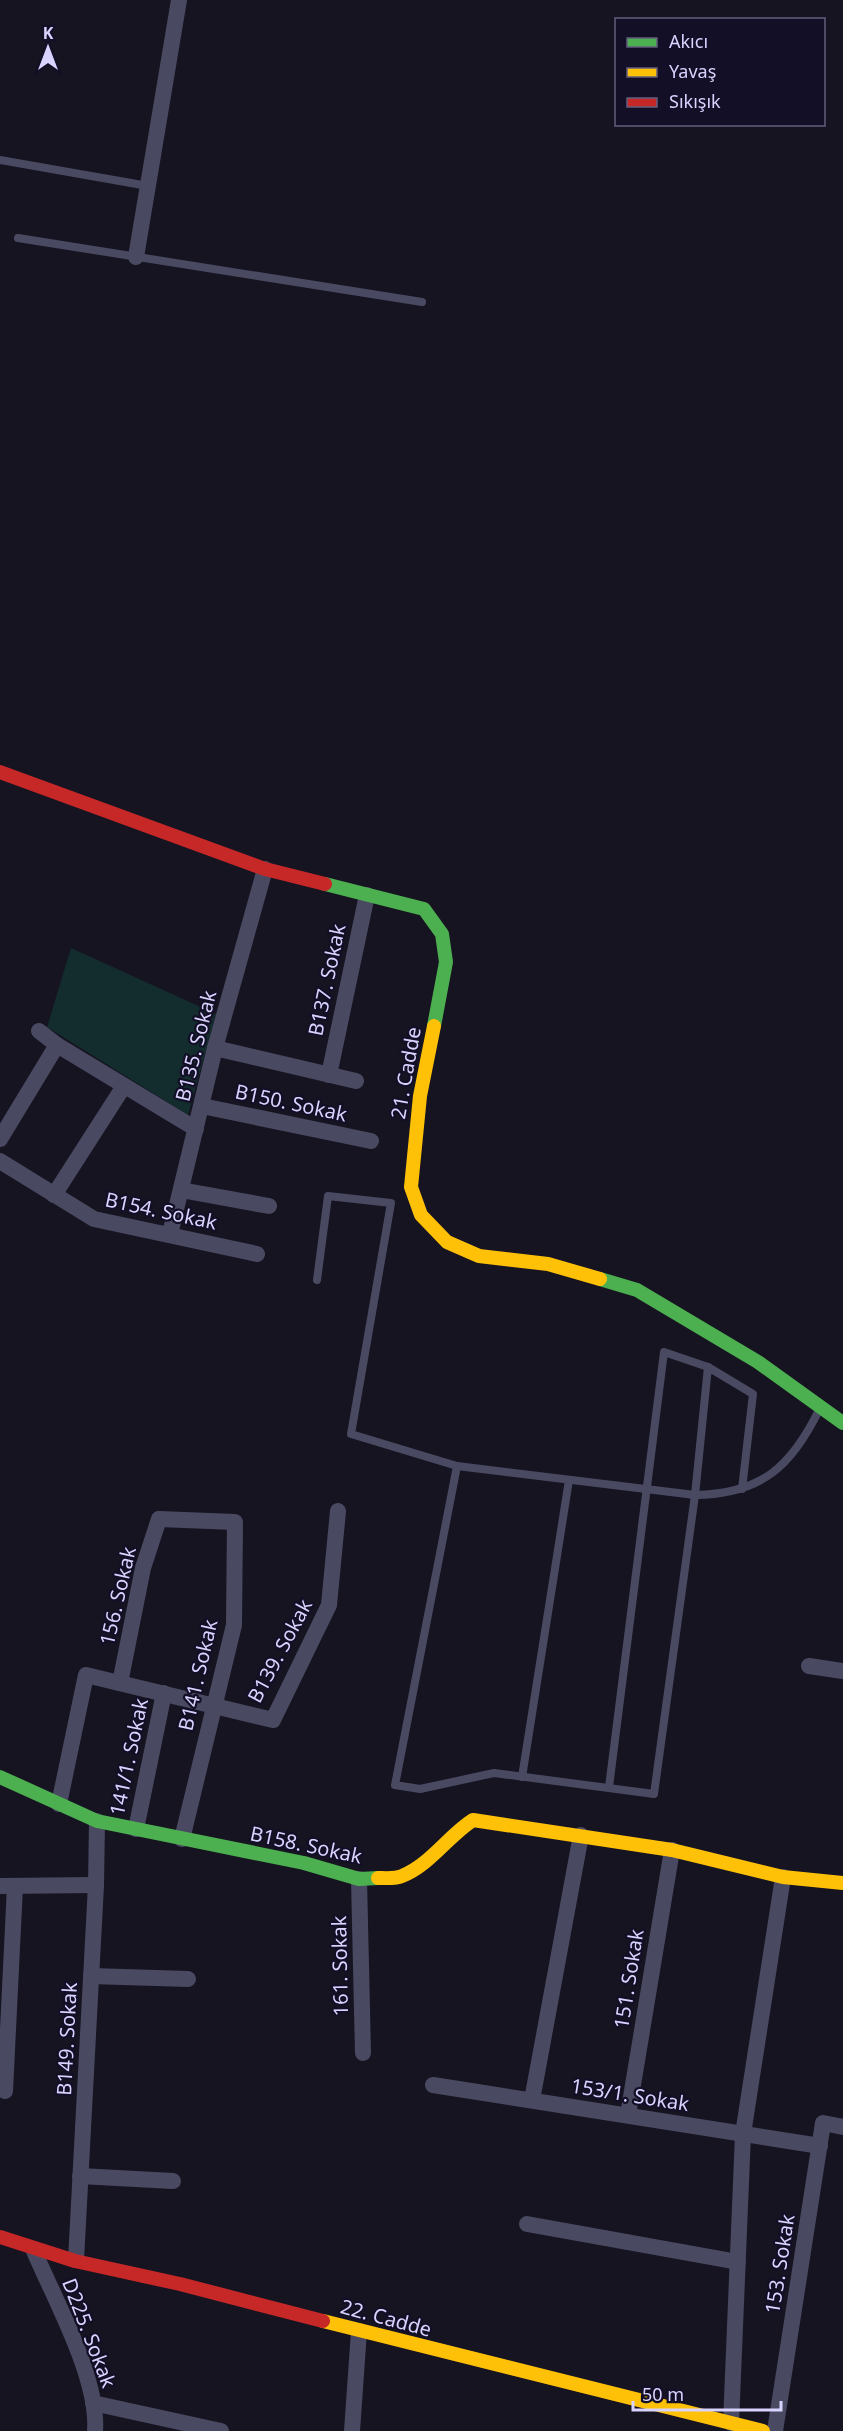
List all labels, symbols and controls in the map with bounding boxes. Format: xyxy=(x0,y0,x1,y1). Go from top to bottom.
north arrow xyxy=(18,18,78,78)
legend xyxy=(615,18,825,126)
text: K xyxy=(43,22,54,44)
text: Akıcı xyxy=(669,29,708,53)
text: Yavaş xyxy=(669,59,716,83)
text: Sıkışık xyxy=(669,89,721,113)
street label: B137. Sokak xyxy=(302,921,352,1038)
street label: B135. Sokak xyxy=(169,987,222,1104)
street label: 21. Cadde xyxy=(384,1025,427,1121)
street label: B150. Sokak xyxy=(233,1078,350,1128)
street label: B154. Sokak xyxy=(103,1186,220,1236)
street label: 156. Sokak xyxy=(93,1544,142,1648)
street label: B139. Sokak xyxy=(241,1594,318,1707)
street label: B141. Sokak xyxy=(172,1616,224,1733)
street label: 141/1. Sokak xyxy=(103,1695,154,1818)
street label: B158. Sokak xyxy=(248,1820,365,1870)
street label: 161. Sokak xyxy=(325,1915,354,2017)
street label: 151. Sokak xyxy=(607,1927,650,2031)
street label: B149. Sokak xyxy=(50,1981,83,2096)
street label: 153/1. Sokak xyxy=(569,2072,691,2117)
street label: 153. Sokak xyxy=(758,2212,801,2316)
street label: D225. Sokak xyxy=(56,2274,123,2392)
street label: 22. Cadde xyxy=(338,2292,435,2343)
scale bar xyxy=(633,2374,782,2412)
text: 50 m xyxy=(642,2382,684,2406)

